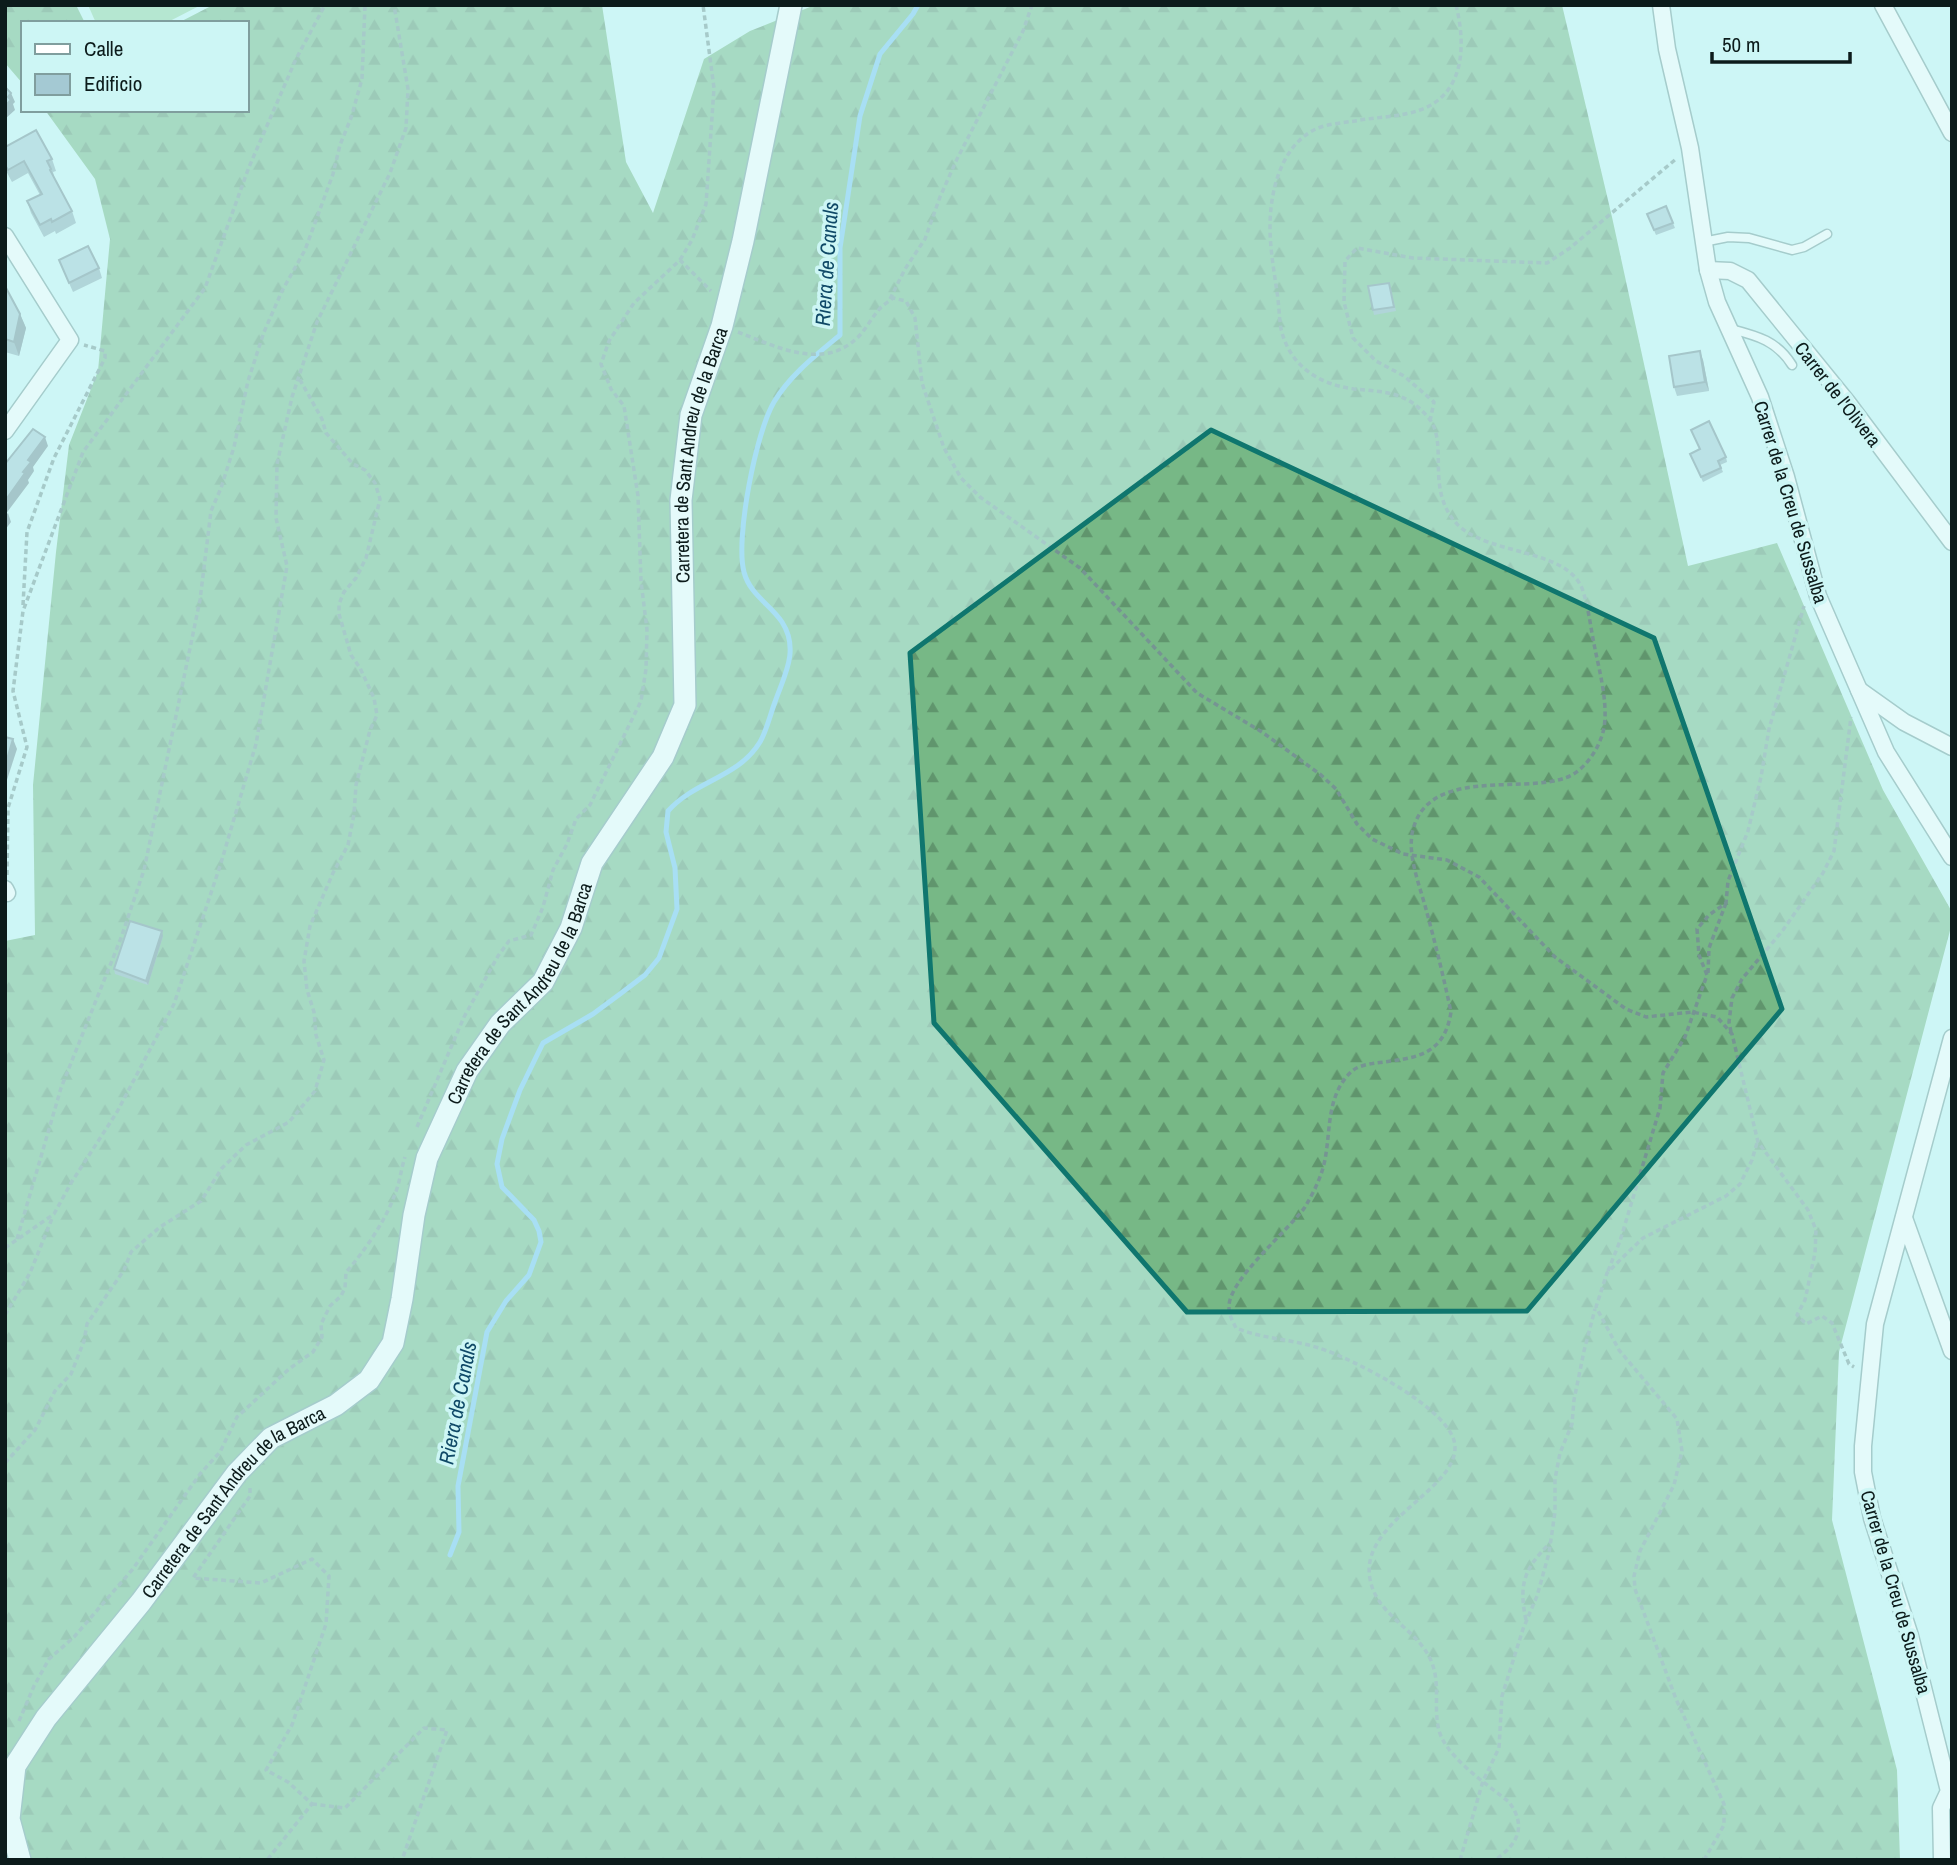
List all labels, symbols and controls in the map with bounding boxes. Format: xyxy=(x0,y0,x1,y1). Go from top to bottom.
legend xyxy=(21,21,248,112)
scale bar xyxy=(1712,21,1850,65)
text: 50 m xyxy=(1722,30,1760,59)
text: Calle xyxy=(84,34,123,63)
text: Edificio xyxy=(84,69,142,98)
water label: Riera de Canals xyxy=(808,201,845,327)
street label: Carretera de Sant Andreu de la Barca xyxy=(668,323,734,583)
street label: Carrer de l'Olivera xyxy=(1789,336,1887,452)
street label: Carrer de la Creu de Sussalba xyxy=(1748,398,1834,607)
street label: Carretera de Sant Andreu de la Barca xyxy=(440,879,598,1109)
water label: Riera de Canals xyxy=(431,1339,484,1467)
street label: Carretera de Sant Andreu de la Barca xyxy=(135,1400,330,1604)
street label: Carrer de la Creu de Sussalba xyxy=(1855,1487,1938,1697)

